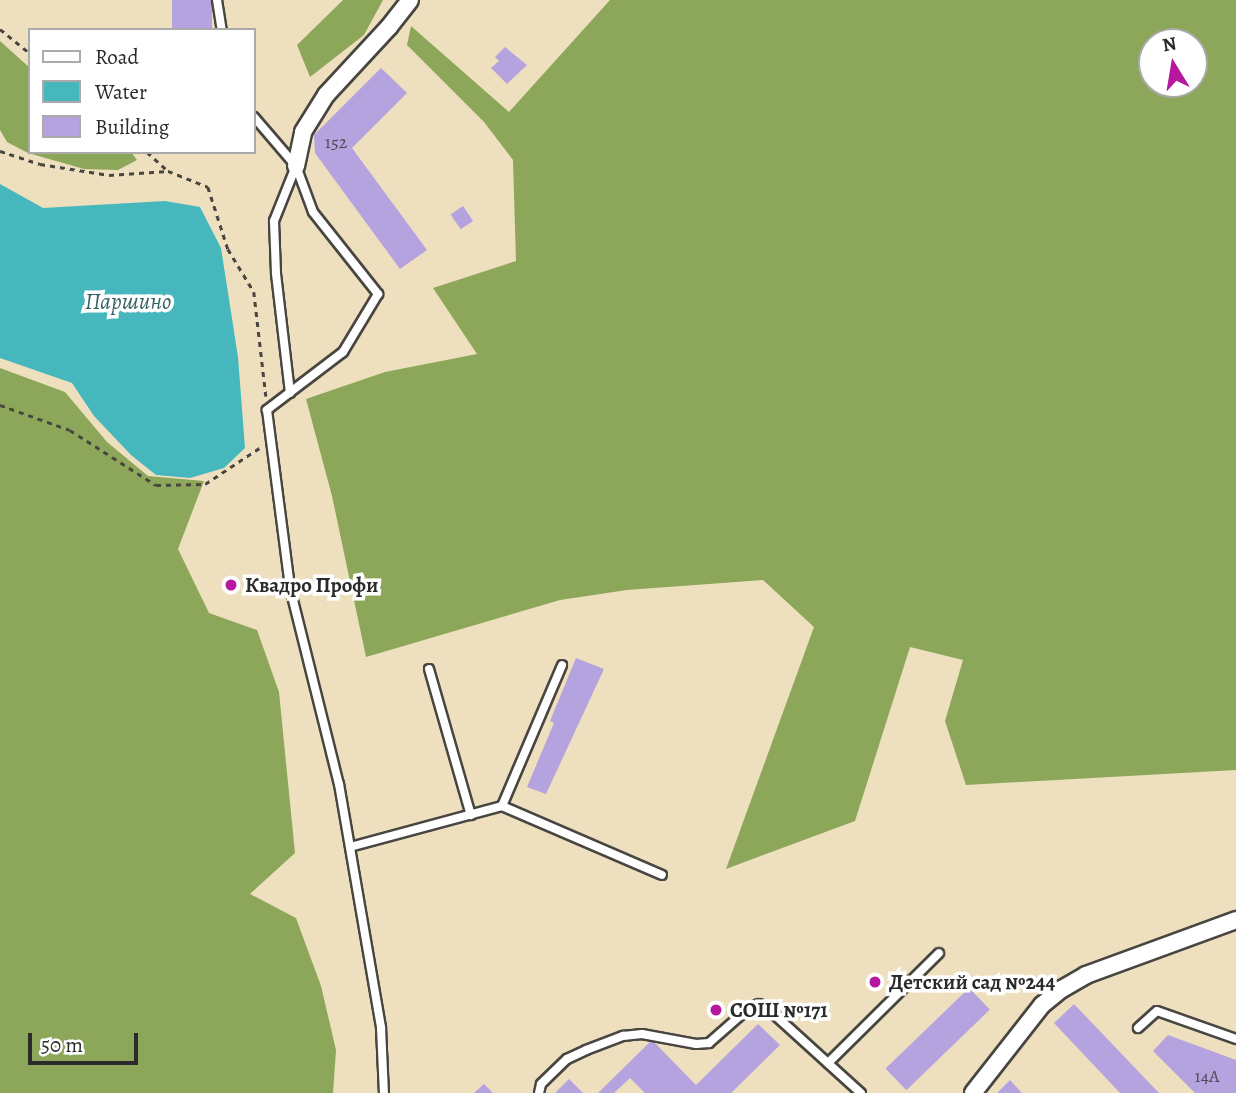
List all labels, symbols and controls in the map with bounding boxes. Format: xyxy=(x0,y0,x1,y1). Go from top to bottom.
legend xyxy=(28,28,256,154)
north arrow xyxy=(1138,28,1208,98)
text: N xyxy=(1160,30,1179,58)
text: Road xyxy=(95,43,139,71)
text: Water xyxy=(95,78,147,106)
text: Building xyxy=(95,113,169,141)
house number: 152 xyxy=(325,131,347,153)
water label: Паршино xyxy=(85,288,171,316)
place label: Квадро Профи xyxy=(245,572,379,598)
marker: Квадро Профи xyxy=(223,577,239,593)
place label: Детский сад №244 xyxy=(889,969,1055,995)
marker: Детский сад №244 xyxy=(867,974,883,990)
place label: СОШ №171 xyxy=(730,997,828,1023)
marker: СОШ №171 xyxy=(708,1002,724,1018)
scale bar xyxy=(32,1020,142,1064)
text: 50 m xyxy=(41,1031,83,1059)
house number: 14А xyxy=(1195,1065,1219,1087)

